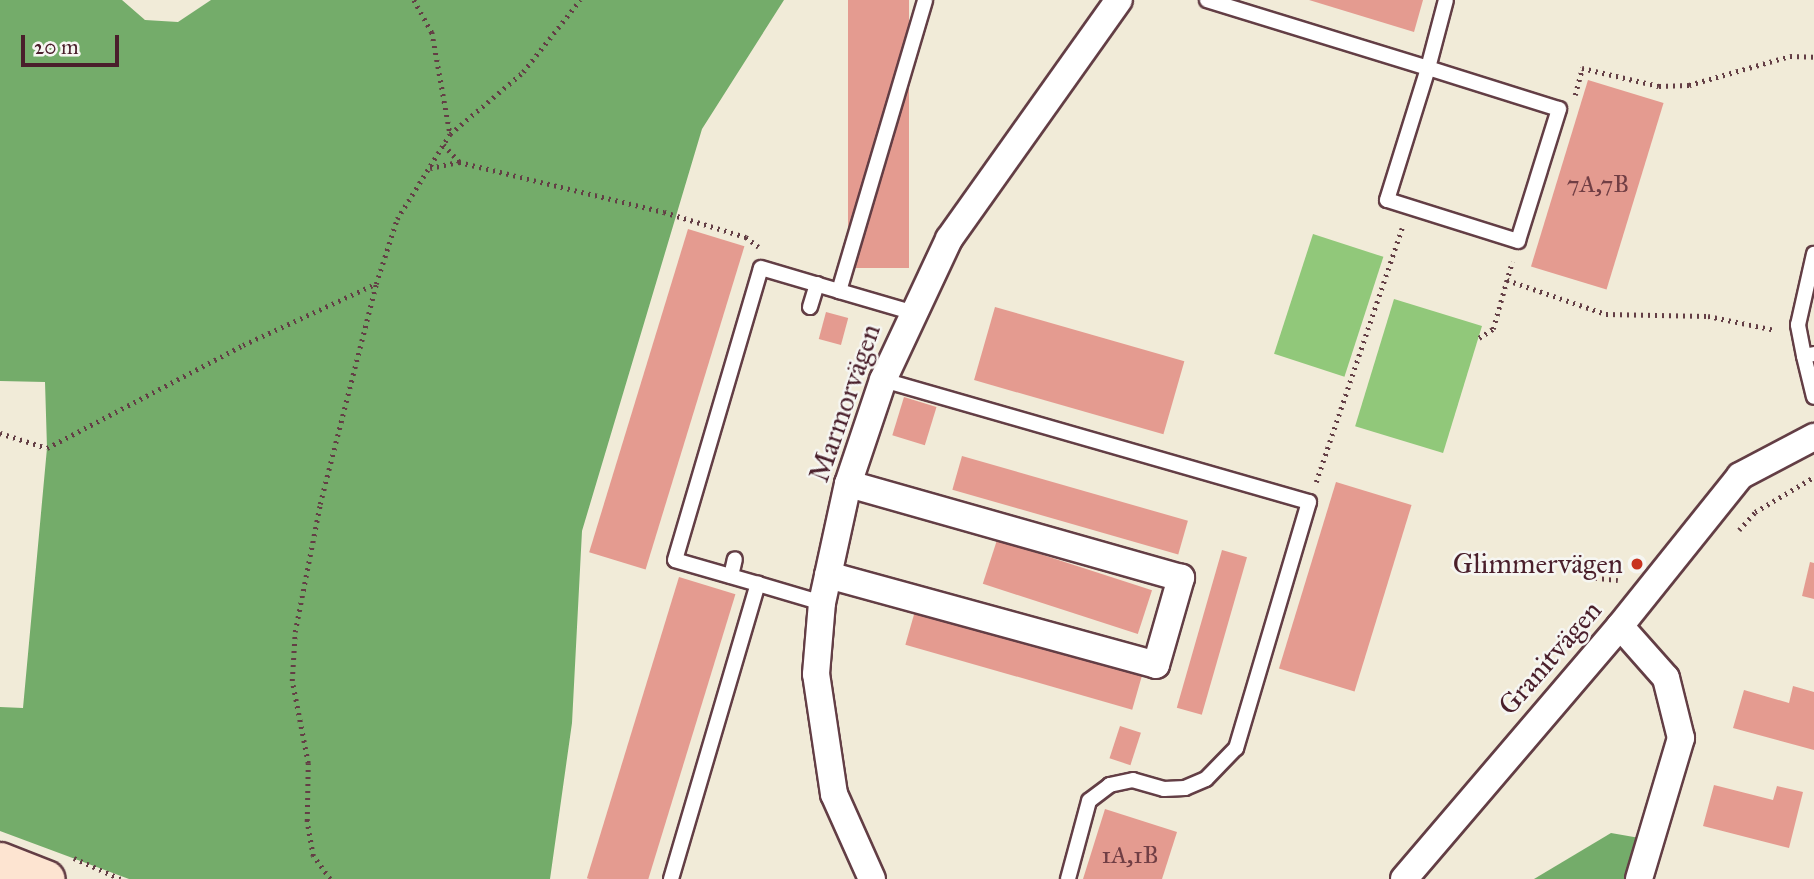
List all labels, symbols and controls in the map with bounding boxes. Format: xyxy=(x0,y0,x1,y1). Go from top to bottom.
scale bar xyxy=(24,21,122,65)
text: 20 m xyxy=(34,34,79,60)
house number: 7A,7B xyxy=(1567,171,1629,199)
street label: Marmorvägen xyxy=(802,320,888,486)
place label: Glimmervägen xyxy=(1453,547,1623,581)
marker: Glimmervägen xyxy=(1629,556,1645,572)
street label: Granitvägen xyxy=(1491,594,1609,722)
house number: 1A,1B xyxy=(1101,842,1159,870)

